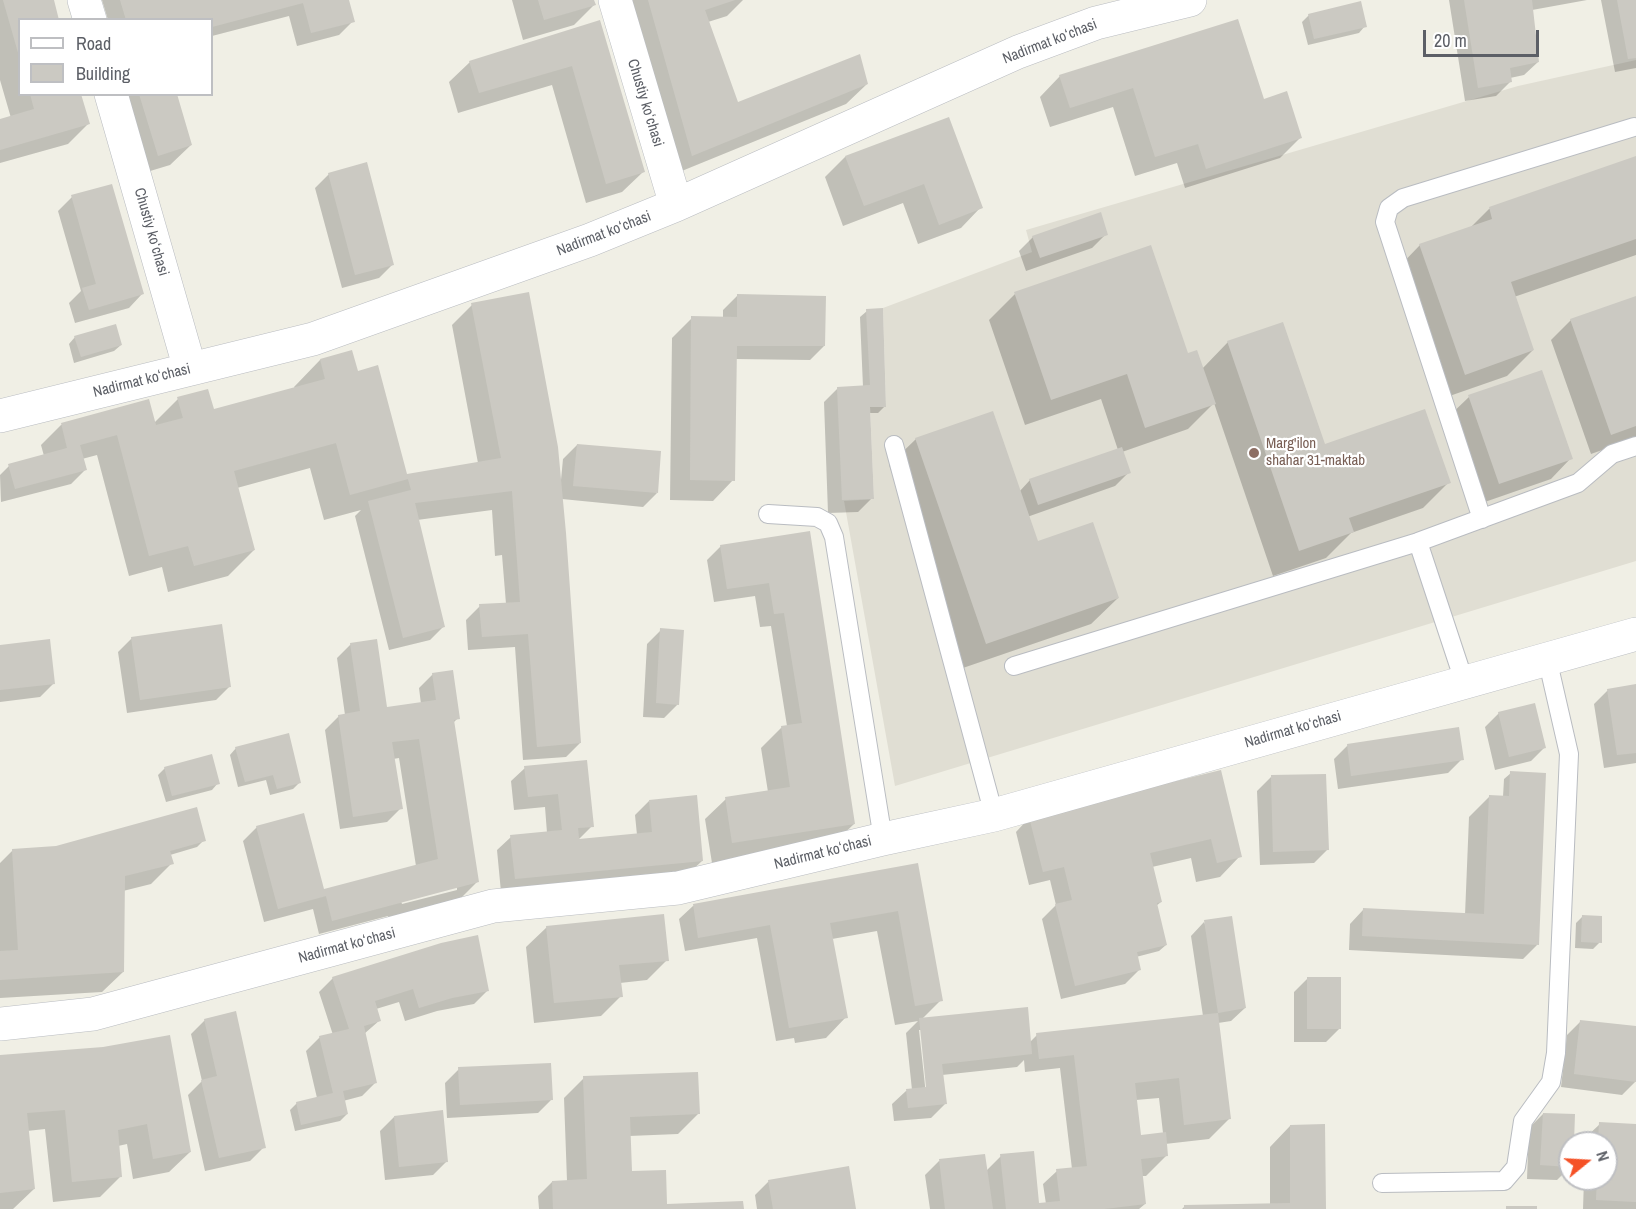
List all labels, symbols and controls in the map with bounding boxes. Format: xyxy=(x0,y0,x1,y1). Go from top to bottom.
street label: Nadirmat koʻchasi xyxy=(1000,16,1100,68)
legend xyxy=(18,18,213,96)
scale bar xyxy=(1426,18,1542,56)
text: 20 m xyxy=(1434,28,1467,53)
text: Road xyxy=(76,31,111,56)
street label: Chustiy koʻchasi xyxy=(623,57,667,149)
text: Building xyxy=(76,61,130,86)
street label: Chustiy koʻchasi xyxy=(130,186,172,278)
street label: Nadirmat koʻchasi xyxy=(554,208,654,260)
street label: Nadirmat koʻchasi xyxy=(91,360,193,402)
place label: Marg'ilon shahar 31-maktab xyxy=(1266,435,1365,470)
marker: Marg'ilon shahar 31-maktab xyxy=(1247,446,1261,460)
street label: Nadirmat koʻchasi xyxy=(1243,708,1343,752)
street label: Nadirmat koʻchasi xyxy=(772,832,874,874)
street label: Nadirmat koʻchasi xyxy=(297,924,397,968)
north arrow xyxy=(1558,1131,1618,1191)
text: N xyxy=(1591,1148,1615,1164)

